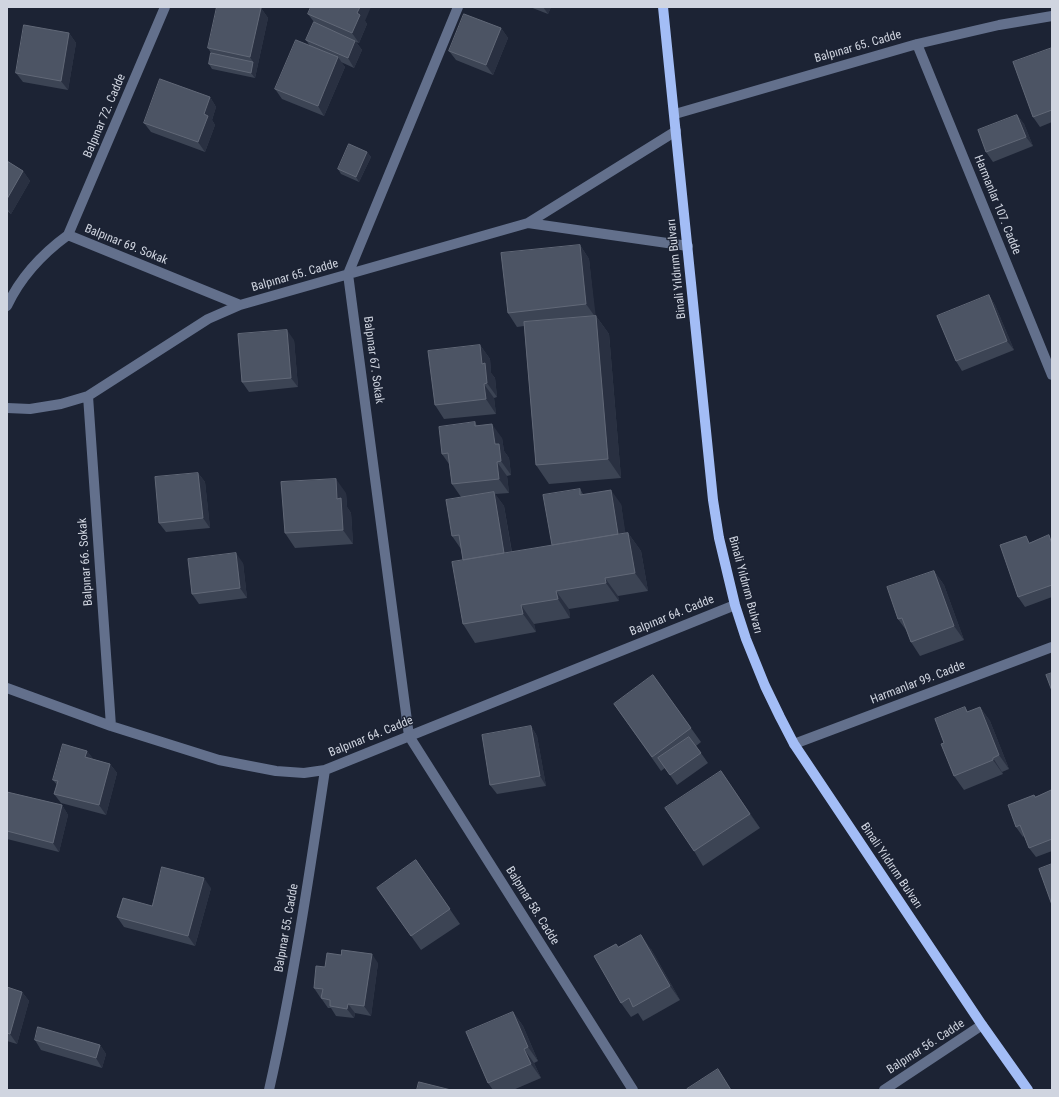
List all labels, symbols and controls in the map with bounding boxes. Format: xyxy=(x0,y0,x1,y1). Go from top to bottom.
street label: Balpınar 65. Cadde xyxy=(813,28,903,66)
street label: Balpınar 72. Cadde xyxy=(81,72,129,160)
street label: Harmanlar 107. Cadde xyxy=(970,153,1024,257)
street label: Binali Yıldırım Bulvarı xyxy=(665,218,689,320)
street label: Balpınar 69. Sokak xyxy=(82,222,170,268)
street label: Balpınar 65. Cadde xyxy=(250,257,340,295)
street label: Balpınar 67. Sokak xyxy=(360,315,386,405)
street label: Balpınar 66. Sokak xyxy=(76,517,96,607)
street label: Binali Yıldırım Bulvarı xyxy=(725,535,765,635)
street label: Balpınar 64. Cadde xyxy=(628,593,716,639)
street label: Harmanlar 99. Cadde xyxy=(869,658,967,708)
street label: Balpınar 64. Cadde xyxy=(327,714,415,760)
street label: Binali Yıldırım Bulvarı xyxy=(857,820,925,912)
street label: Balpınar 58. Cadde xyxy=(502,864,562,948)
street label: Balpınar 55. Cadde xyxy=(272,883,302,973)
street label: Balpınar 56. Cadde xyxy=(885,1017,967,1077)

